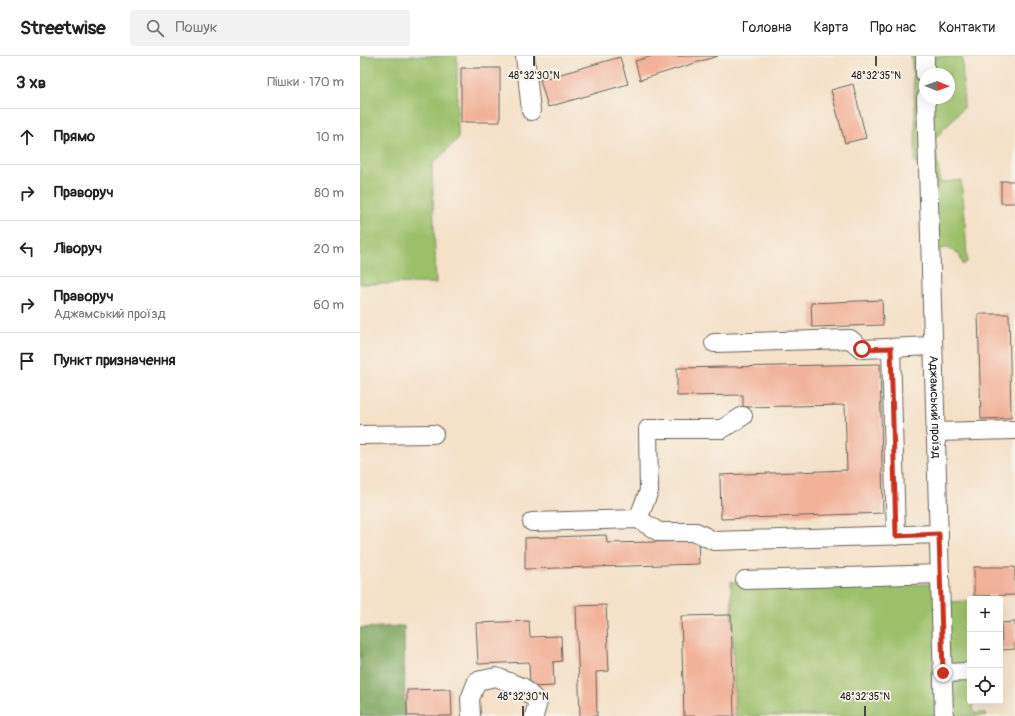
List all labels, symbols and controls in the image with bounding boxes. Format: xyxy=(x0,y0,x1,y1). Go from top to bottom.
search box xyxy=(130,10,410,46)
text: Streetwise xyxy=(20,16,106,40)
icon: search xyxy=(144,17,166,39)
text: Пошук xyxy=(176,18,217,37)
text: Головна xyxy=(742,19,792,36)
text: Карта xyxy=(814,19,848,36)
text: Про нас xyxy=(870,19,916,36)
text: Контакти xyxy=(938,19,995,36)
north arrow xyxy=(919,68,955,104)
text: 48°32'30"N xyxy=(508,70,560,82)
text: 48°32'35"N xyxy=(851,70,901,82)
text: 3 хв xyxy=(16,72,46,93)
text: Пішки · 170 m xyxy=(267,74,344,90)
icon: ahead xyxy=(16,126,38,148)
text: Прямо xyxy=(54,127,95,146)
text: 10 m xyxy=(316,129,344,145)
icon: right xyxy=(16,182,38,204)
text: Праворуч xyxy=(54,183,114,202)
text: 80 m xyxy=(314,185,344,201)
icon: left xyxy=(16,238,38,260)
text: Ліворуч xyxy=(54,239,102,258)
text: 20 m xyxy=(313,241,344,257)
text: Праворуч xyxy=(54,287,114,306)
icon: right xyxy=(16,294,38,316)
text: 60 m xyxy=(313,297,344,313)
text: Аджамський проїзд xyxy=(54,306,166,322)
route start xyxy=(853,340,871,358)
icon: arrive xyxy=(16,350,38,372)
text: Пункт призначення xyxy=(54,351,175,370)
street label: Аджамський проїзд xyxy=(925,355,944,459)
map controls xyxy=(967,596,1003,704)
button: + xyxy=(967,596,1003,632)
button: − xyxy=(967,632,1003,668)
route end xyxy=(934,664,952,682)
button: locate xyxy=(967,668,1003,704)
text: 48°32'30"N xyxy=(497,691,549,703)
text: 48°32'35"N xyxy=(840,691,890,703)

